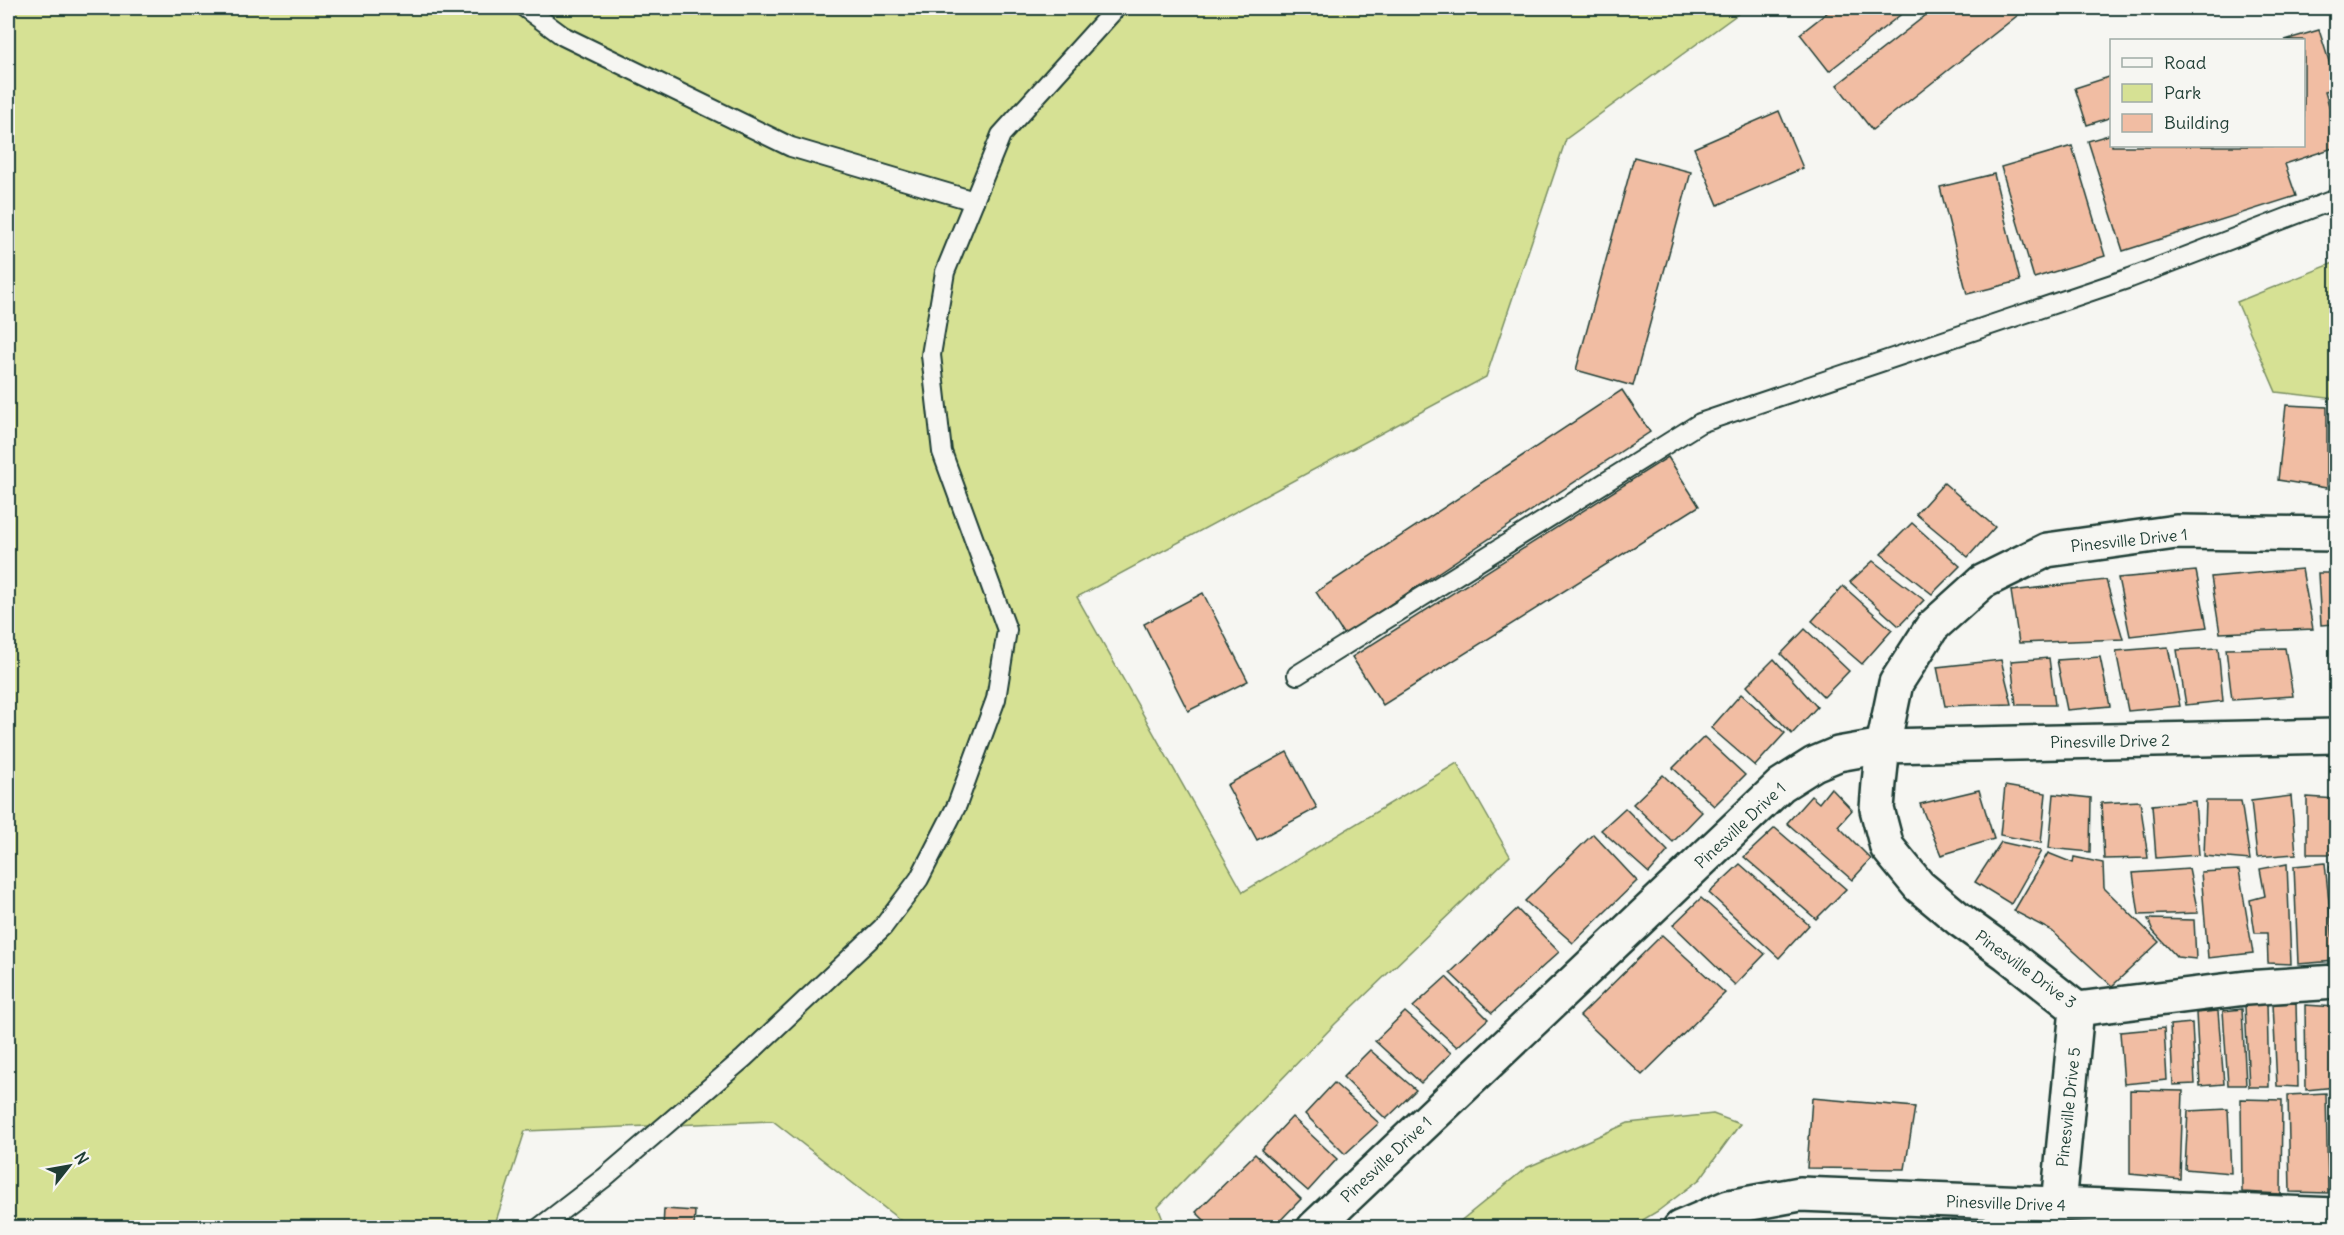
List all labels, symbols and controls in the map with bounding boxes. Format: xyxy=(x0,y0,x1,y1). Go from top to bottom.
legend xyxy=(2110,39,2305,147)
text: Road xyxy=(2164,51,2207,74)
text: Park xyxy=(2164,81,2201,104)
text: Building xyxy=(2164,111,2229,134)
street label: Pinesville Drive 1 xyxy=(2070,524,2188,556)
street label: Pinesville Drive 2 xyxy=(2050,730,2170,752)
street label: Pinesville Drive 1 xyxy=(1690,778,1790,872)
street label: Pinesville Drive 3 xyxy=(1972,926,2080,1012)
street label: Pinesville Drive 5 xyxy=(2052,1046,2084,1168)
street label: Pinesville Drive 1 xyxy=(1336,1112,1436,1206)
north arrow xyxy=(39,1136,99,1196)
text: N xyxy=(70,1148,93,1168)
street label: Pinesville Drive 4 xyxy=(1946,1191,2066,1215)

